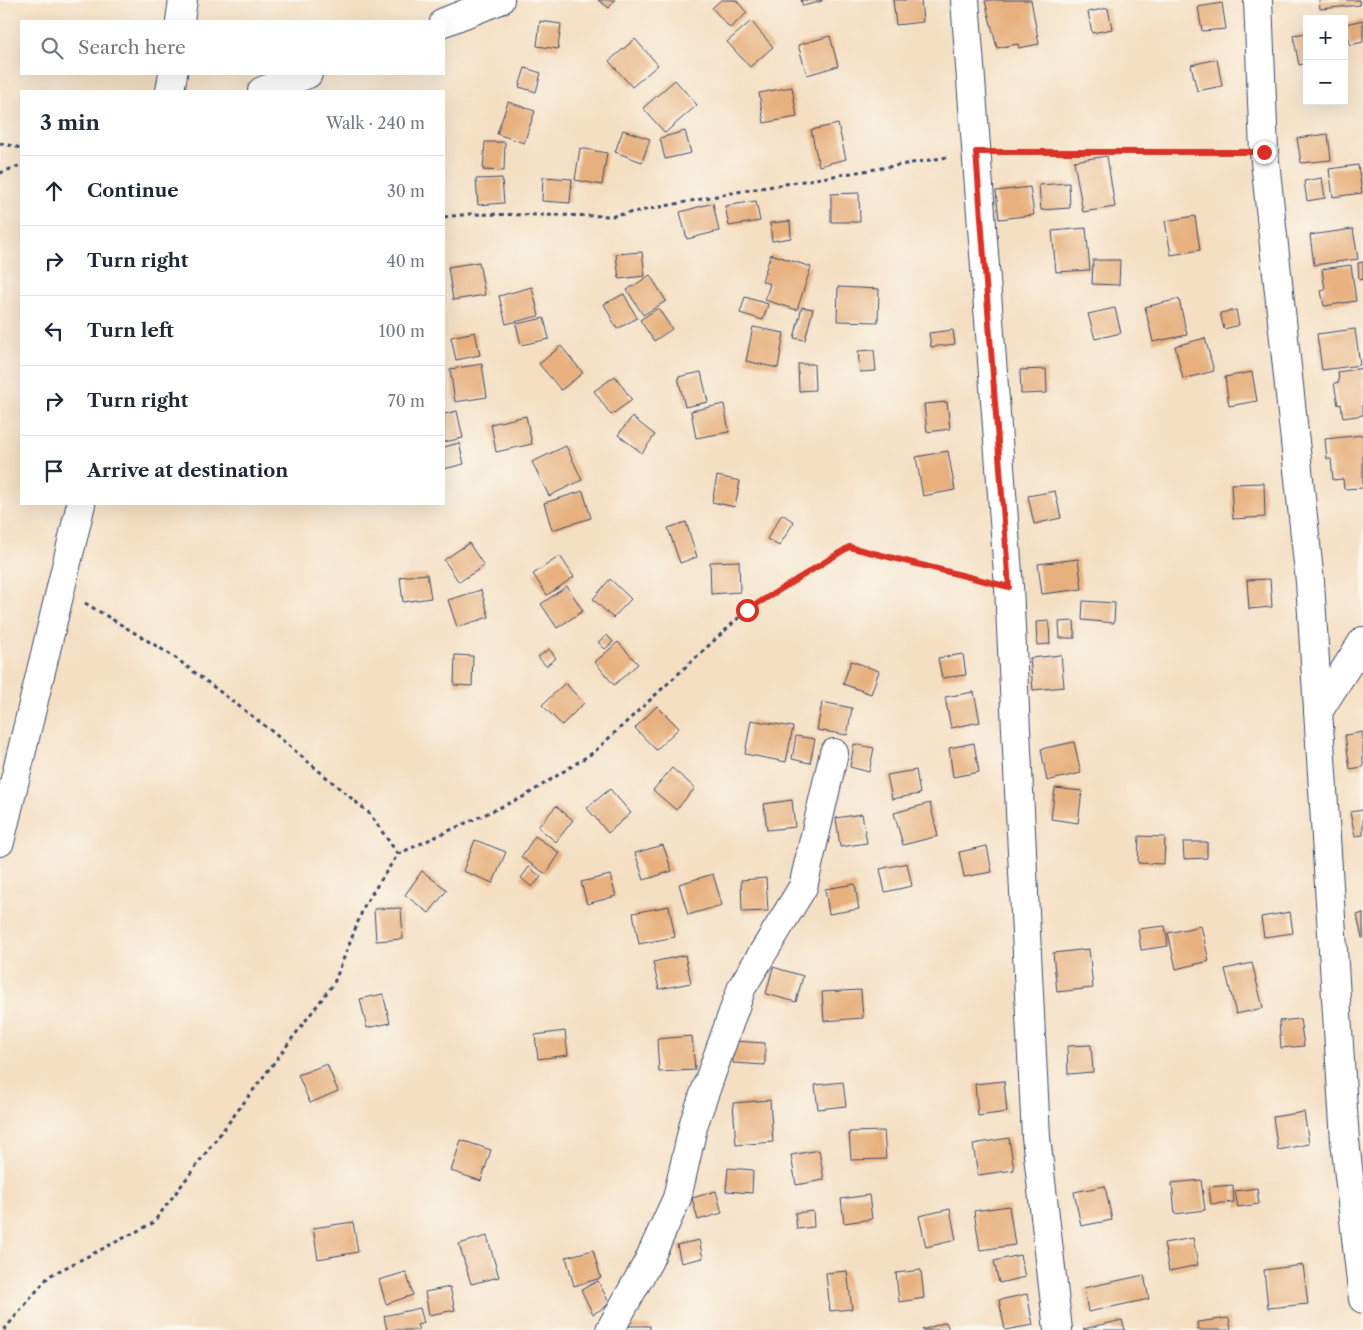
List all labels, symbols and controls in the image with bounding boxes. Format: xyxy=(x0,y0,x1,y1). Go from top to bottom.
map controls xyxy=(1303,15,1348,105)
button: + xyxy=(1303,15,1348,60)
search box xyxy=(20,20,445,75)
icon: search xyxy=(38,34,66,62)
text: Search here xyxy=(78,36,186,59)
button: − xyxy=(1303,60,1348,105)
text: 3 min xyxy=(40,110,100,135)
text: Walk · 240 m xyxy=(326,113,425,133)
route end xyxy=(1253,141,1276,164)
icon: ahead xyxy=(40,177,68,205)
text: Continue xyxy=(87,179,179,202)
text: 30 m xyxy=(387,181,425,201)
icon: right xyxy=(40,247,68,275)
text: Turn right xyxy=(87,249,188,272)
text: 40 m xyxy=(386,251,425,271)
icon: left xyxy=(40,317,68,345)
text: Turn left xyxy=(87,319,174,342)
text: 100 m xyxy=(379,321,425,341)
icon: right xyxy=(40,387,68,415)
text: Turn right xyxy=(87,389,188,412)
text: 70 m xyxy=(388,391,425,411)
icon: arrive xyxy=(40,457,68,485)
text: Arrive at destination xyxy=(87,459,288,482)
route start xyxy=(736,599,759,622)

